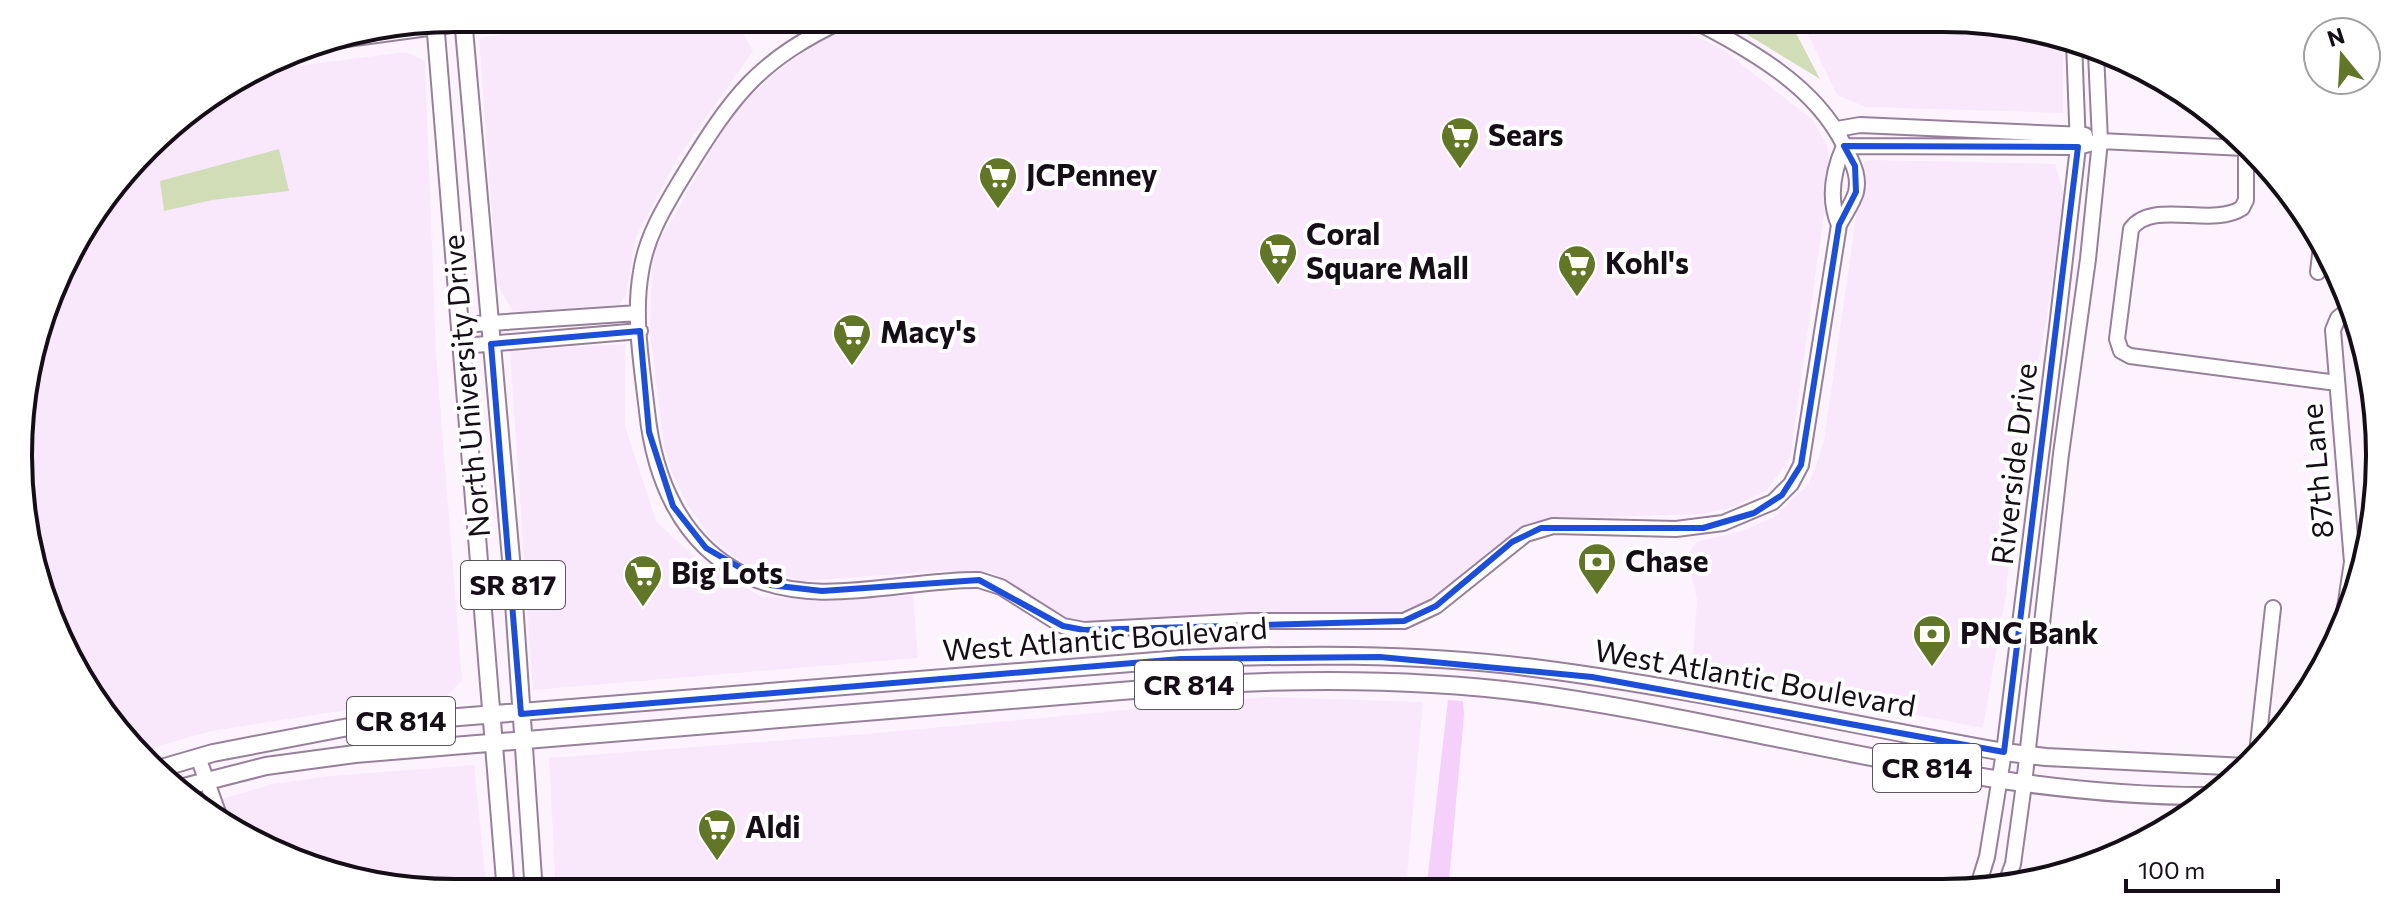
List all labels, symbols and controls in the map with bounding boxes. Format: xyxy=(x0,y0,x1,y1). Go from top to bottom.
north arrow xyxy=(2302,16,2382,96)
text: N xyxy=(2324,21,2348,52)
supermarket icon: Sears xyxy=(1439,115,1481,170)
place label: Sears xyxy=(1488,115,1564,152)
supermarket icon: JCPenney xyxy=(977,155,1019,210)
place label: JCPenney xyxy=(1026,155,1158,192)
place label: Coral Square Mall xyxy=(1306,214,1469,285)
supermarket icon: Coral Square Mall xyxy=(1257,231,1299,286)
street label: North University Drive xyxy=(433,233,496,539)
supermarket icon: Kohl's xyxy=(1556,243,1598,298)
place label: Kohl's xyxy=(1605,243,1689,280)
supermarket icon: Macy's xyxy=(831,312,873,367)
place label: Macy's xyxy=(880,312,976,349)
street label: Riverside Drive xyxy=(1982,361,2043,567)
street label: 87th Lane xyxy=(2291,402,2340,540)
bank icon: Chase xyxy=(1576,541,1618,596)
place label: Chase xyxy=(1625,541,1708,578)
supermarket icon: Big Lots xyxy=(622,553,664,608)
place label: Big Lots xyxy=(671,553,783,590)
road number: SR 817 xyxy=(461,561,565,609)
street label: West Atlantic Boulevard xyxy=(941,608,1268,667)
bank icon: PNC Bank xyxy=(1911,613,1953,668)
place label: PNC Bank xyxy=(1960,613,2098,650)
street label: West Atlantic Boulevard xyxy=(1592,630,1919,723)
road number: CR 814 xyxy=(1135,661,1243,709)
road number: CR 814 xyxy=(347,697,455,745)
road number: CR 814 xyxy=(1873,744,1981,792)
supermarket icon: Aldi xyxy=(696,807,738,862)
place label: Aldi xyxy=(745,807,801,844)
scale bar xyxy=(2126,843,2278,893)
text: 100 m xyxy=(2138,855,2205,884)

